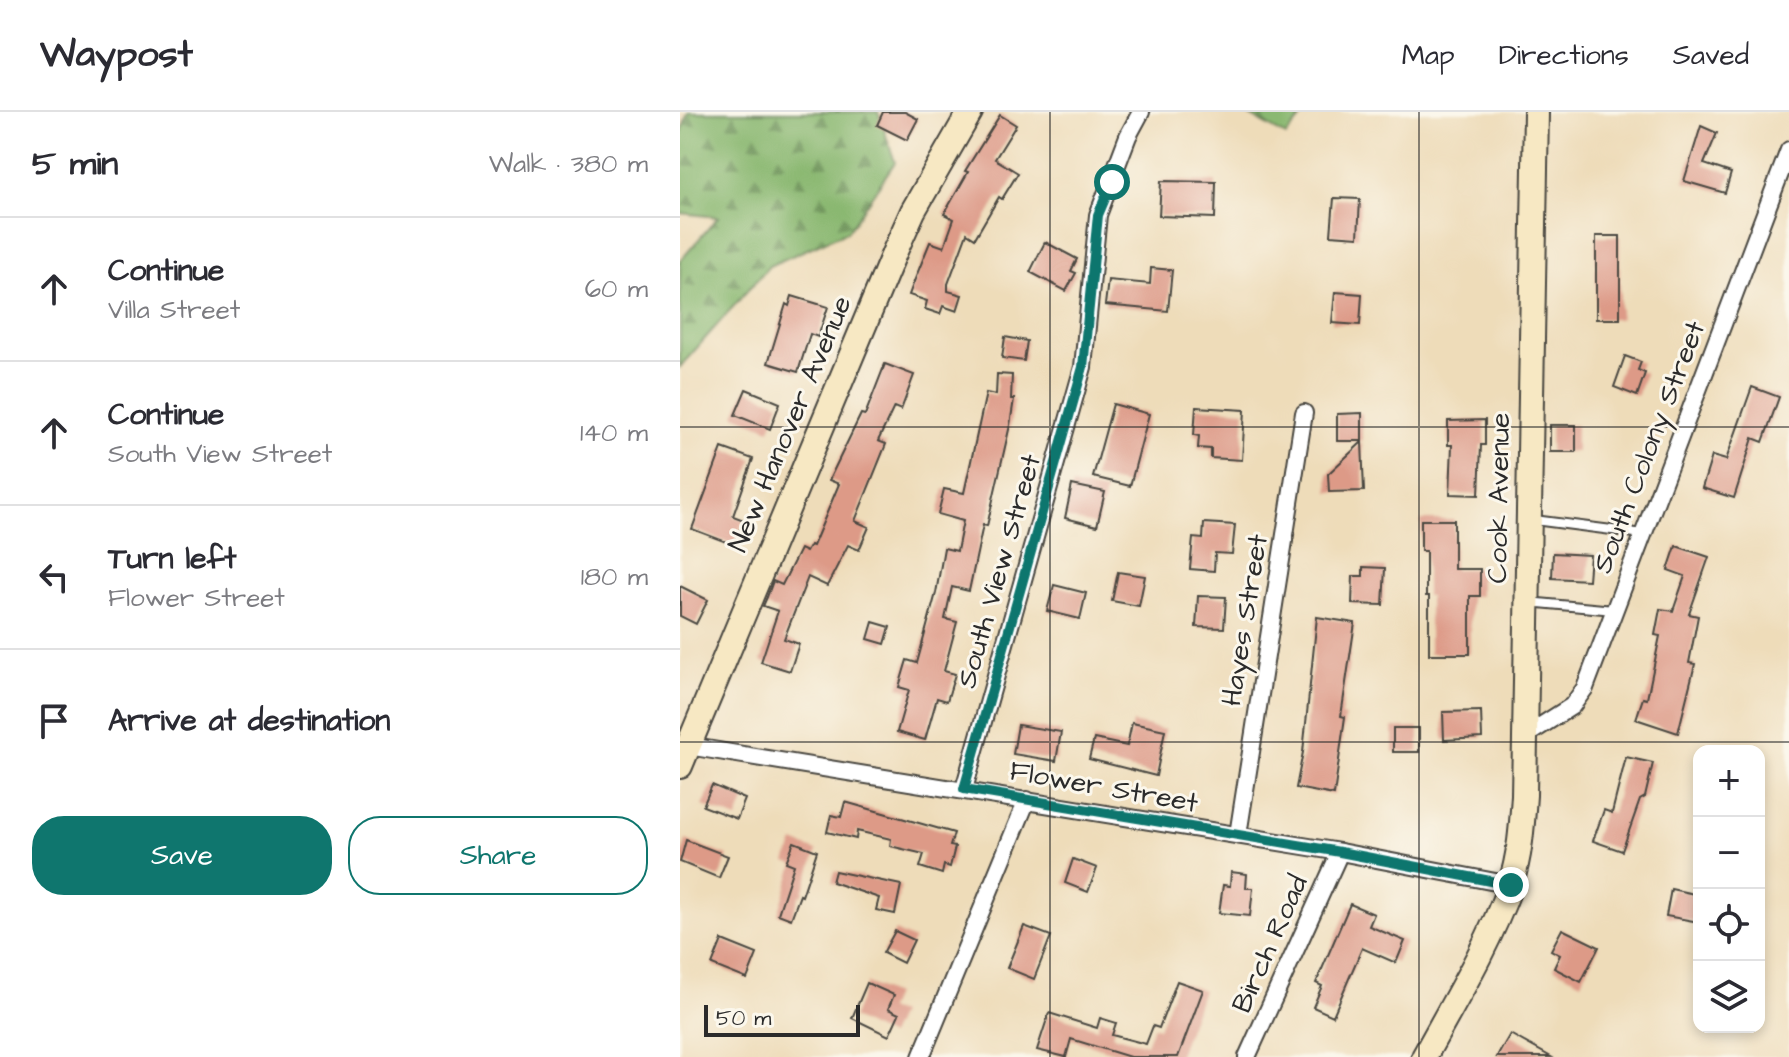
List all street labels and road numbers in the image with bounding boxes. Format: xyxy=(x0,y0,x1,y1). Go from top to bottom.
street label: New Hanover Avenue xyxy=(718,290,862,558)
street label: South Colony Street xyxy=(1583,315,1717,579)
street label: Cook Avenue xyxy=(1478,412,1520,584)
street label: South View Street xyxy=(947,449,1051,692)
street label: Hayes Street xyxy=(1212,531,1280,709)
street label: Flower Street xyxy=(1007,751,1202,823)
street label: Birch Road xyxy=(1222,869,1318,1019)

